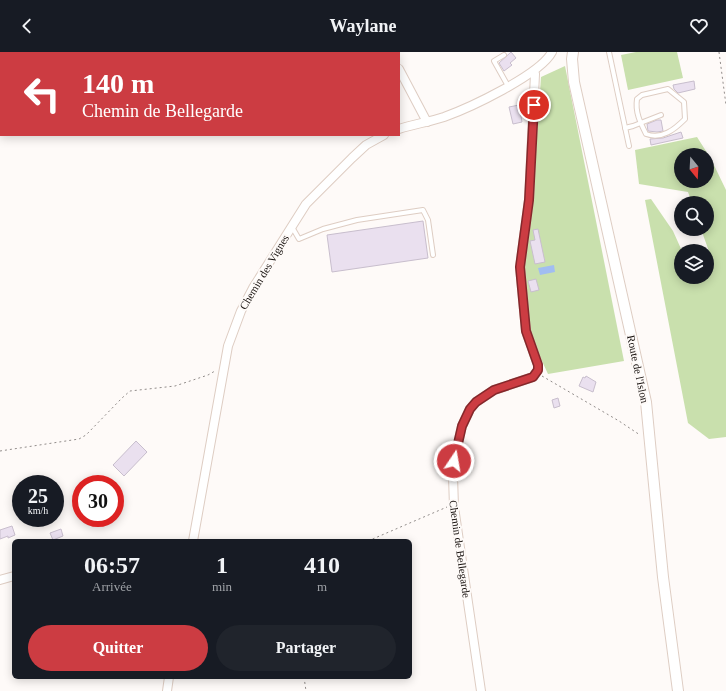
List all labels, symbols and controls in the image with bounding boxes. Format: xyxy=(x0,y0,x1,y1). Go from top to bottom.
icon: back xyxy=(16,15,38,37)
icon: heart xyxy=(688,15,710,37)
text: Waylane xyxy=(329,16,397,36)
icon: left xyxy=(16,68,68,120)
text: 140 m xyxy=(82,68,154,99)
pin xyxy=(517,88,551,122)
icon: arrive xyxy=(523,94,545,116)
text: Chemin de Bellegarde xyxy=(82,101,243,121)
north arrow xyxy=(674,148,714,188)
map controls xyxy=(674,148,714,284)
button: search xyxy=(674,196,714,236)
street label: Chemin des Vignes xyxy=(237,232,291,312)
button: layers xyxy=(674,244,714,284)
street label: Route de l'Islon xyxy=(625,334,651,405)
position arrow xyxy=(433,440,475,482)
speed limit sign: 30 xyxy=(72,475,124,527)
text: 25 xyxy=(28,485,48,507)
street label: Chemin de Bellegarde xyxy=(447,499,473,599)
text: km/h xyxy=(28,505,48,516)
text: 06:57 xyxy=(84,552,140,578)
text: 1 xyxy=(216,552,228,578)
text: 410 xyxy=(304,552,340,578)
text: Arrivée xyxy=(92,579,132,594)
text: min xyxy=(212,579,232,594)
text: m xyxy=(317,579,327,594)
button: Quitter xyxy=(28,625,208,671)
button: Partager xyxy=(216,625,396,671)

